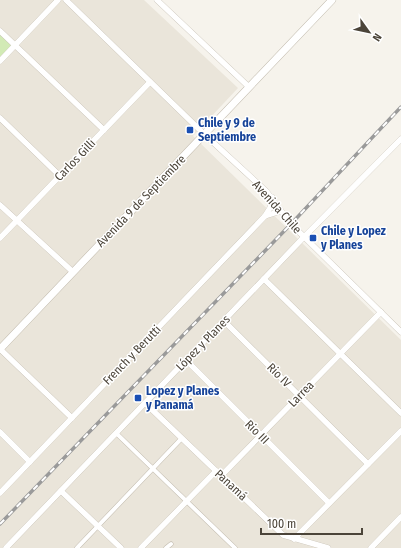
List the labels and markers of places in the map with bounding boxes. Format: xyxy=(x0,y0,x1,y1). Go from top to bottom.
place label: Chile y 9 de Septiembre xyxy=(198,116,256,144)
marker: Chile y 9 de Septiembre xyxy=(185,125,195,135)
place label: Chile y Lopez y Planes xyxy=(320,224,386,252)
marker: Chile y Lopez y Planes xyxy=(308,233,318,243)
place label: Lopez y Planes y Panamá xyxy=(145,384,220,412)
marker: Lopez y Planes y Panamá xyxy=(133,393,143,403)

